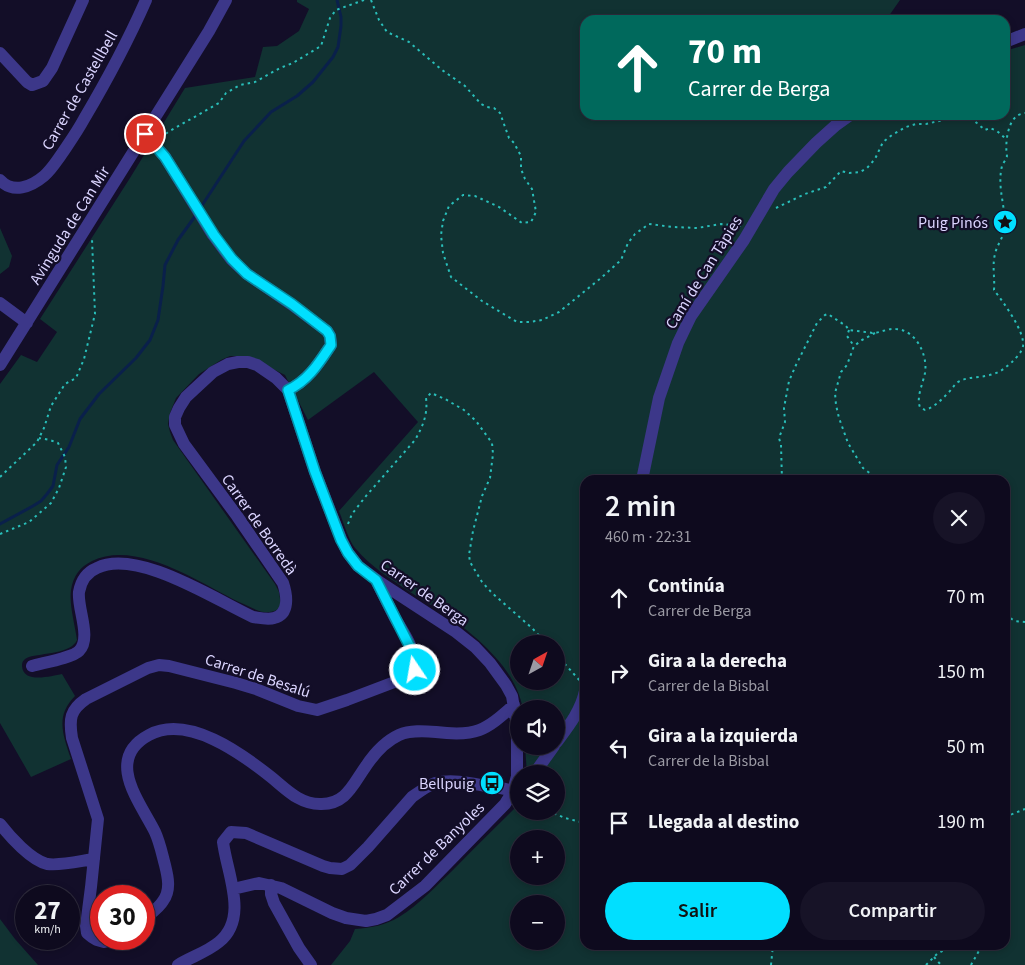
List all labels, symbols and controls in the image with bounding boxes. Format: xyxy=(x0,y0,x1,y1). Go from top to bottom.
street label: Carrer de Castellbell xyxy=(37,27,123,154)
text: 70 m xyxy=(688,27,762,77)
icon: ahead xyxy=(605,35,670,100)
text: Carrer de Berga xyxy=(688,73,830,105)
pin xyxy=(124,113,166,155)
icon: arrive xyxy=(131,120,159,148)
street label: Avinguda de Can Mir xyxy=(25,162,115,289)
place icon: Puig Pinós xyxy=(992,209,1018,235)
street label: Camí de Can Tàpies xyxy=(660,211,748,333)
place label: Puig Pinós xyxy=(918,212,988,234)
street label: Carrer de Borredà xyxy=(216,470,302,580)
text: 2 min xyxy=(605,485,676,528)
button: close xyxy=(933,492,985,544)
text: 460 m · 22:31 xyxy=(605,526,692,548)
street label: Carrer de Berga xyxy=(376,554,473,631)
text: Continúa xyxy=(648,573,725,600)
icon: ahead xyxy=(605,584,633,612)
text: 70 m xyxy=(947,584,985,611)
text: Carrer de Berga xyxy=(648,600,751,622)
north arrow xyxy=(510,635,565,690)
map controls xyxy=(510,635,565,950)
position arrow xyxy=(388,643,440,695)
text: Gira a la derecha xyxy=(648,648,787,675)
street label: Carrer de Besalú xyxy=(202,649,313,703)
icon: right xyxy=(605,659,633,687)
text: 150 m xyxy=(937,659,985,686)
text: Carrer de la Bisbal xyxy=(648,675,769,697)
button: sound xyxy=(510,700,565,755)
text: Gira a la izquierda xyxy=(648,723,798,750)
icon: left xyxy=(605,734,633,762)
text: 50 m xyxy=(947,734,985,761)
text: Carrer de la Bisbal xyxy=(648,750,769,772)
button: layers xyxy=(510,765,565,820)
bus stop icon: Bellpuig xyxy=(479,770,505,796)
place label: Bellpuig xyxy=(419,773,474,795)
street label: Carrer de Banyoles xyxy=(384,797,490,900)
icon: arrive xyxy=(605,809,633,837)
text: Llegada al destino xyxy=(648,809,799,836)
text: 190 m xyxy=(937,809,985,836)
button: + xyxy=(510,830,565,885)
button: Salir xyxy=(605,882,790,940)
button: Compartir xyxy=(800,882,985,940)
speed limit sign: 30 xyxy=(90,885,155,950)
text: 27 xyxy=(34,893,61,929)
button: − xyxy=(510,895,565,950)
text: km/h xyxy=(34,921,61,938)

